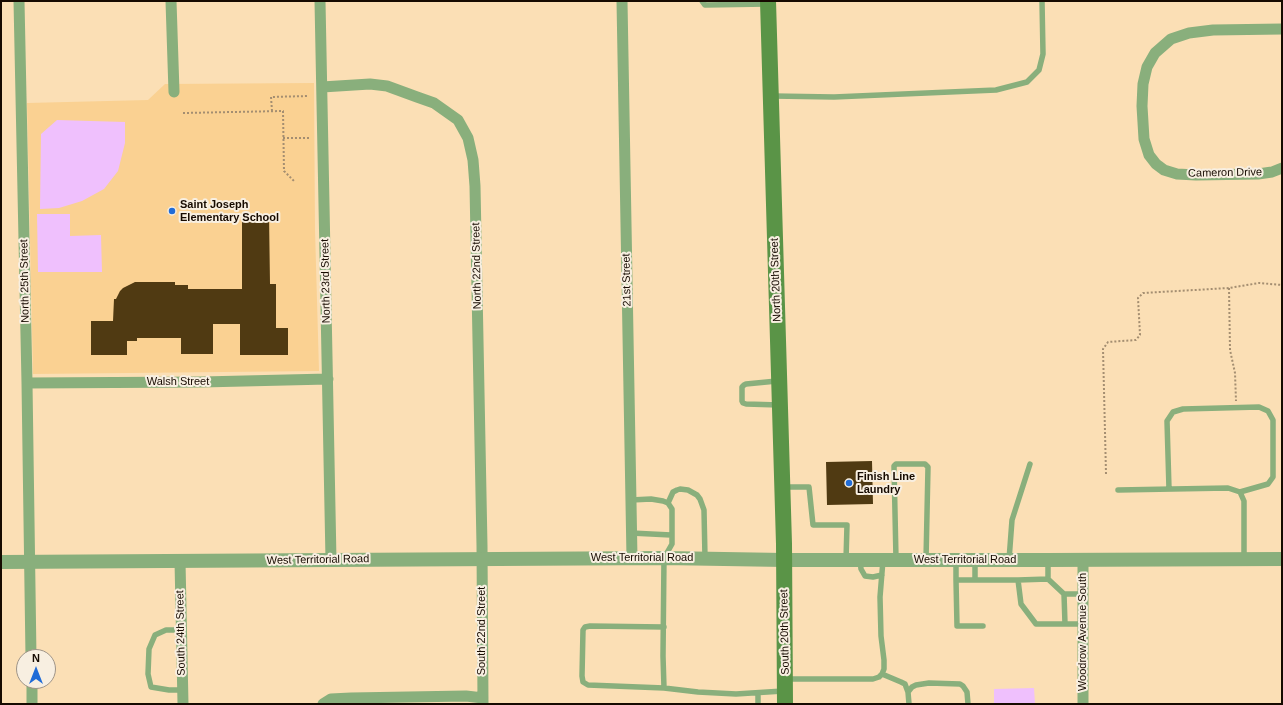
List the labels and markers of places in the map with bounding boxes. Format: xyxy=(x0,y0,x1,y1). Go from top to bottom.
place label: Saint Joseph Elementary School xyxy=(180,198,279,224)
marker: Saint Joseph Elementary School xyxy=(167,206,177,216)
place label: Finish Line Laundry xyxy=(857,470,915,496)
marker: Finish Line Laundry xyxy=(844,478,854,488)

